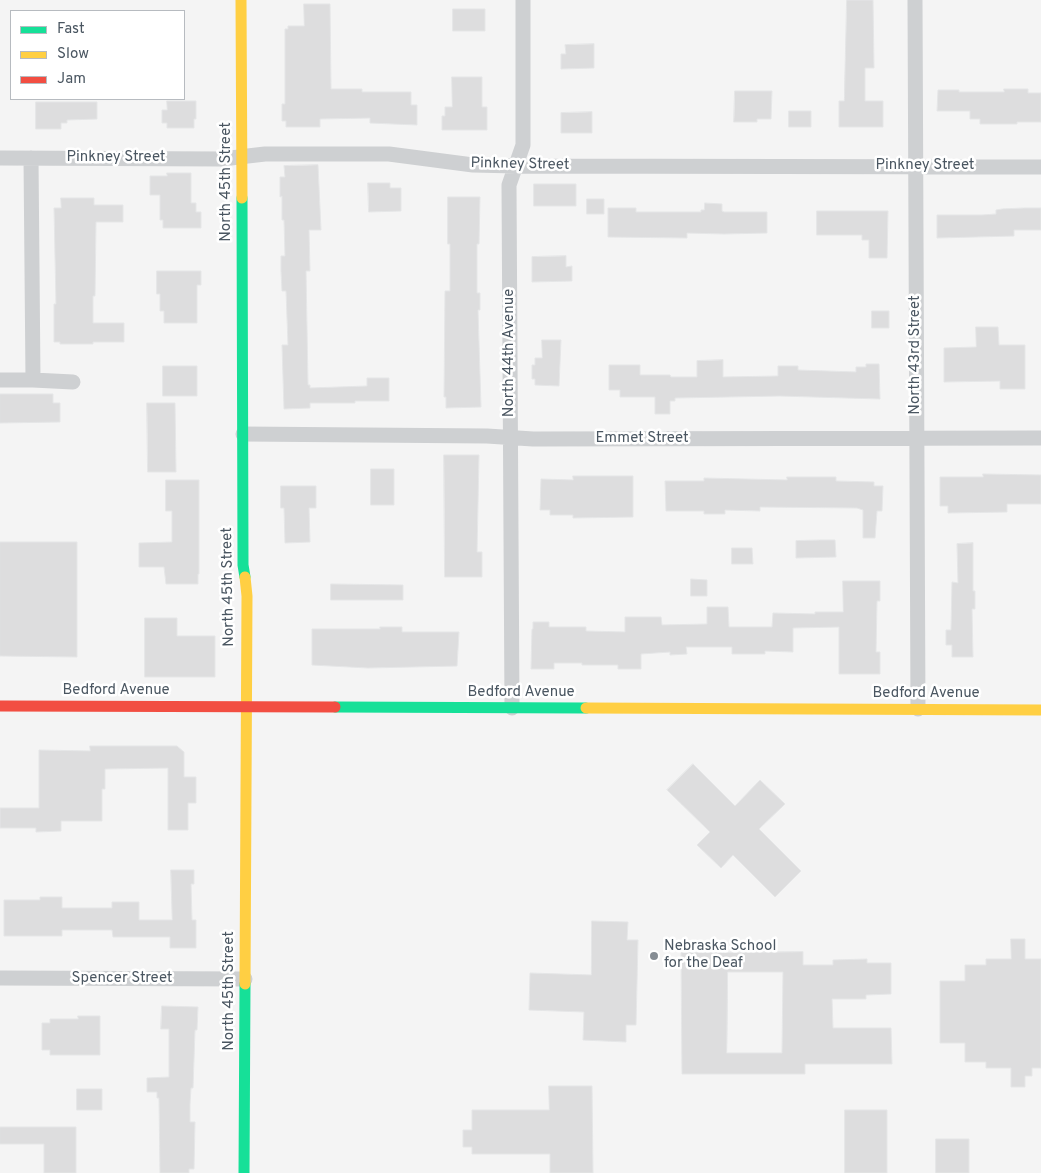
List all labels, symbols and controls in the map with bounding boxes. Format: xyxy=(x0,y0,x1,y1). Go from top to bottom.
legend xyxy=(10,10,185,100)
text: Fast xyxy=(57,20,85,39)
text: Slow xyxy=(57,45,89,64)
text: Jam xyxy=(57,70,86,89)
street label: North 45th Street xyxy=(218,122,236,242)
street label: Pinkney Street xyxy=(67,149,165,167)
street label: Pinkney Street xyxy=(470,155,570,175)
street label: Pinkney Street xyxy=(876,157,974,175)
street label: North 44th Avenue xyxy=(501,289,519,417)
street label: North 43rd Street xyxy=(907,295,925,415)
street label: Emmet Street xyxy=(595,430,689,448)
street label: North 45th Street xyxy=(219,527,239,647)
street label: Bedford Avenue xyxy=(62,682,170,700)
street label: Bedford Avenue xyxy=(467,684,575,702)
street label: Bedford Avenue xyxy=(872,685,980,703)
street label: North 45th Street xyxy=(221,931,239,1051)
place label: Nebraska School for the Deaf xyxy=(664,938,776,973)
marker: Nebraska School for the Deaf xyxy=(648,950,660,962)
street label: Spencer Street xyxy=(71,970,173,988)

